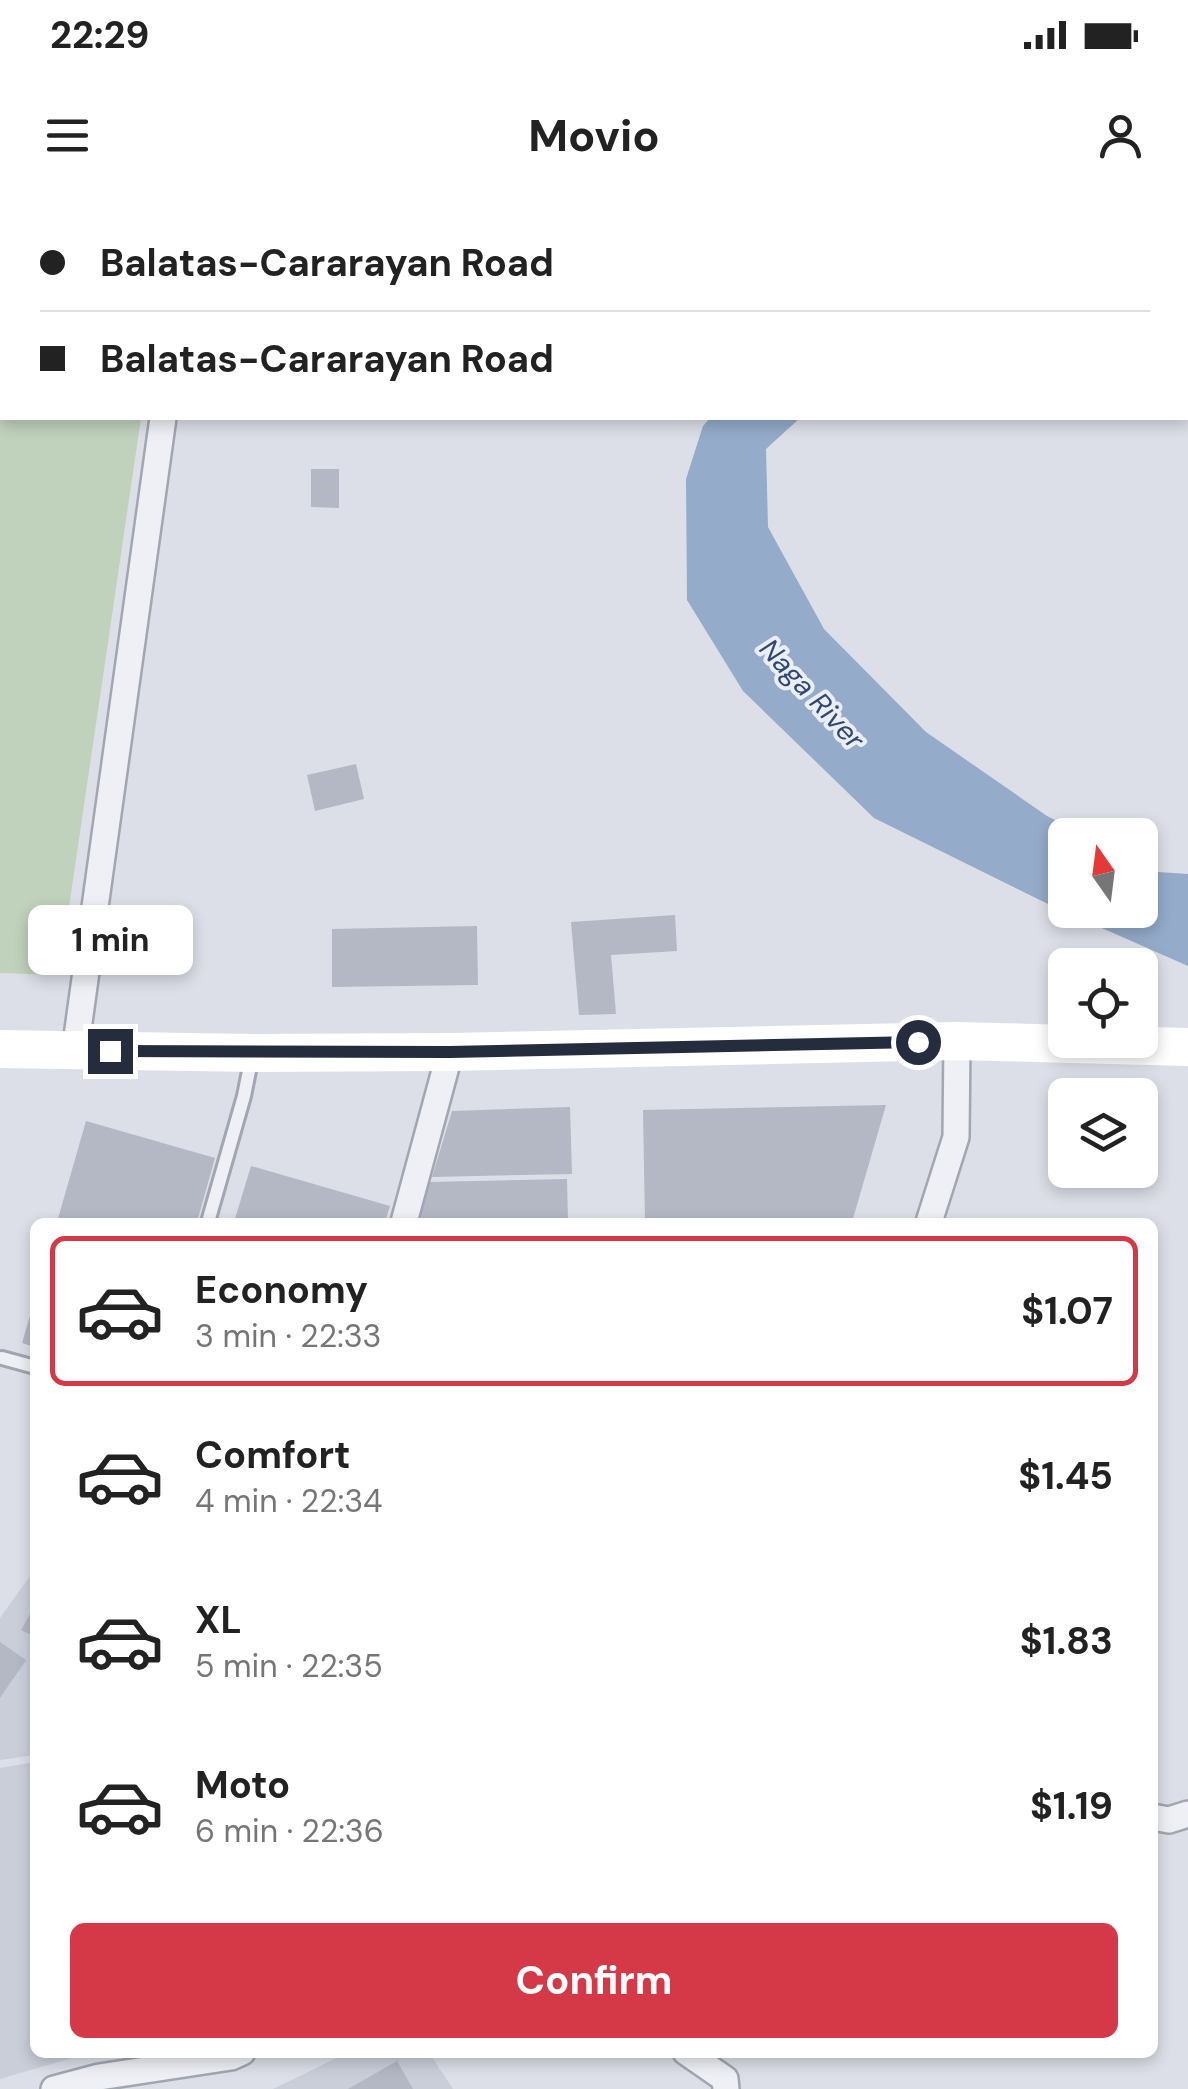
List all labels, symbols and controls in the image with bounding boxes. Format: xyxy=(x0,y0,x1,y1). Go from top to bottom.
text: 22:29 xyxy=(50,10,149,60)
text: Movio xyxy=(528,106,660,165)
icon: menu xyxy=(40,108,95,163)
icon: person xyxy=(1093,108,1148,163)
text: Balatas-Cararayan Road xyxy=(100,238,554,288)
text: Balatas-Cararayan Road xyxy=(100,334,554,384)
water label: Naga River xyxy=(751,631,873,758)
north arrow xyxy=(1048,818,1158,928)
map controls xyxy=(1048,818,1158,1188)
callout: 1 min xyxy=(28,906,192,976)
text: 1 min xyxy=(72,919,149,961)
button: locate xyxy=(1048,948,1158,1058)
route start xyxy=(896,1020,941,1065)
route end xyxy=(88,1029,133,1074)
button: layers xyxy=(1048,1078,1158,1188)
text: Economy xyxy=(195,1265,368,1315)
icon: car xyxy=(75,1266,165,1356)
text: $1.07 xyxy=(1021,1286,1113,1336)
text: 3 min · 22:33 xyxy=(195,1315,382,1357)
text: Comfort xyxy=(195,1430,351,1480)
icon: car xyxy=(75,1431,165,1521)
text: $1.45 xyxy=(1018,1451,1113,1501)
text: 4 min · 22:34 xyxy=(195,1480,383,1522)
text: XL xyxy=(195,1595,242,1645)
icon: car xyxy=(75,1596,165,1686)
text: $1.83 xyxy=(1020,1616,1113,1666)
text: 5 min · 22:35 xyxy=(195,1645,383,1687)
text: Moto xyxy=(195,1760,290,1810)
icon: car xyxy=(75,1761,165,1851)
text: $1.19 xyxy=(1030,1781,1113,1831)
text: 6 min · 22:36 xyxy=(195,1810,384,1852)
button: Confirm xyxy=(70,1923,1118,2038)

